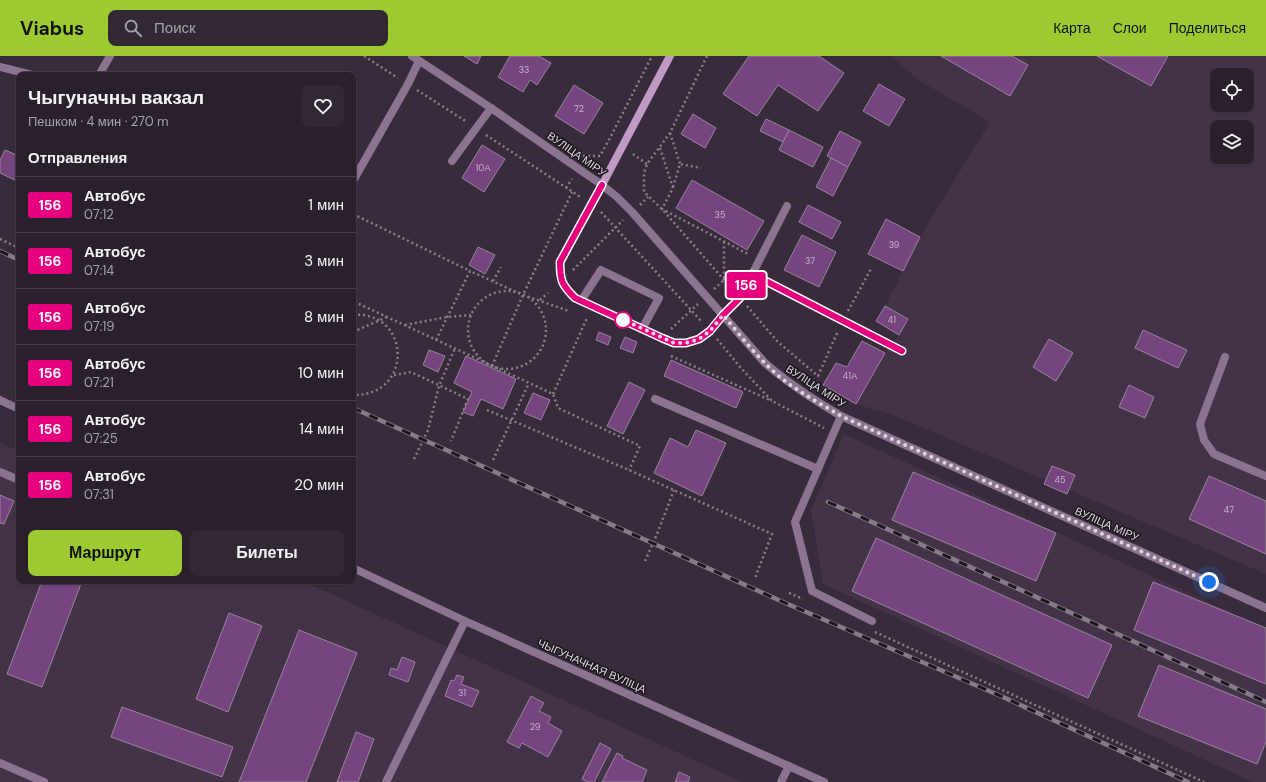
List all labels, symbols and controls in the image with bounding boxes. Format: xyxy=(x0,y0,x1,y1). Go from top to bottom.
search box xyxy=(108,10,388,46)
text: Viabus xyxy=(20,16,84,41)
icon: search xyxy=(122,17,144,39)
text: Поиск xyxy=(154,18,196,38)
text: Карта xyxy=(1053,19,1091,37)
text: Слои xyxy=(1113,19,1147,37)
text: Поделиться xyxy=(1169,19,1246,37)
house number: 33 xyxy=(519,64,529,76)
map controls xyxy=(1210,68,1254,164)
button: locate xyxy=(1210,68,1254,112)
text: Чыгуначны вакзал xyxy=(28,85,204,110)
button: heart xyxy=(302,85,344,127)
house number: 72 xyxy=(574,103,584,115)
text: Пешком · 4 мин · 270 m xyxy=(28,113,169,130)
button: layers xyxy=(1210,120,1254,164)
street label: ВУЛІЦА МІРУ xyxy=(545,129,610,180)
text: Отправления xyxy=(28,148,127,168)
house number: 10А xyxy=(476,162,490,174)
text: Автобус xyxy=(84,186,146,206)
text: 1 мин xyxy=(308,195,344,215)
text: 156 xyxy=(39,196,61,214)
text: 07:12 xyxy=(84,206,114,223)
house number: 35 xyxy=(715,209,725,221)
house number: 39 xyxy=(889,239,900,251)
text: Автобус xyxy=(84,242,146,262)
text: 3 мин xyxy=(304,251,344,271)
text: 156 xyxy=(39,252,61,270)
house number: 37 xyxy=(805,255,815,267)
text: 07:14 xyxy=(84,262,114,279)
line badge: 156 xyxy=(723,272,769,298)
text: 156 xyxy=(735,276,757,294)
text: Автобус xyxy=(84,298,146,318)
text: 8 мин xyxy=(304,307,344,327)
text: 156 xyxy=(39,308,61,326)
unlabelled marker xyxy=(614,311,632,329)
house number: 41 xyxy=(888,314,896,326)
text: 07:19 xyxy=(84,318,115,335)
text: Автобус xyxy=(84,354,146,374)
street label: ВУЛІЦА МІРУ xyxy=(783,361,849,411)
text: 10 мин xyxy=(298,363,344,383)
text: 156 xyxy=(39,364,61,382)
house number: 41А xyxy=(843,370,857,382)
text: 07:21 xyxy=(84,374,114,391)
text: Автобус xyxy=(84,410,146,430)
text: 14 мин xyxy=(299,419,344,439)
text: 156 xyxy=(39,420,61,438)
text: 07:25 xyxy=(84,430,118,447)
text: Автобус xyxy=(84,466,146,486)
house number: 45 xyxy=(1055,474,1065,486)
text: 20 мин xyxy=(294,475,344,495)
text: 156 xyxy=(39,476,61,494)
text: 07:31 xyxy=(84,486,114,503)
street label: ВУЛІЦА МІРУ xyxy=(1073,504,1142,545)
house number: 47 xyxy=(1224,504,1234,516)
button: Маршрут xyxy=(28,530,182,576)
button: Билеты xyxy=(190,530,344,576)
your location xyxy=(1199,572,1219,592)
street label: ЧЫГУНАЧНАЯ ВУЛІЦА xyxy=(536,636,649,697)
house number: 31 xyxy=(458,687,466,699)
house number: 29 xyxy=(530,721,541,733)

